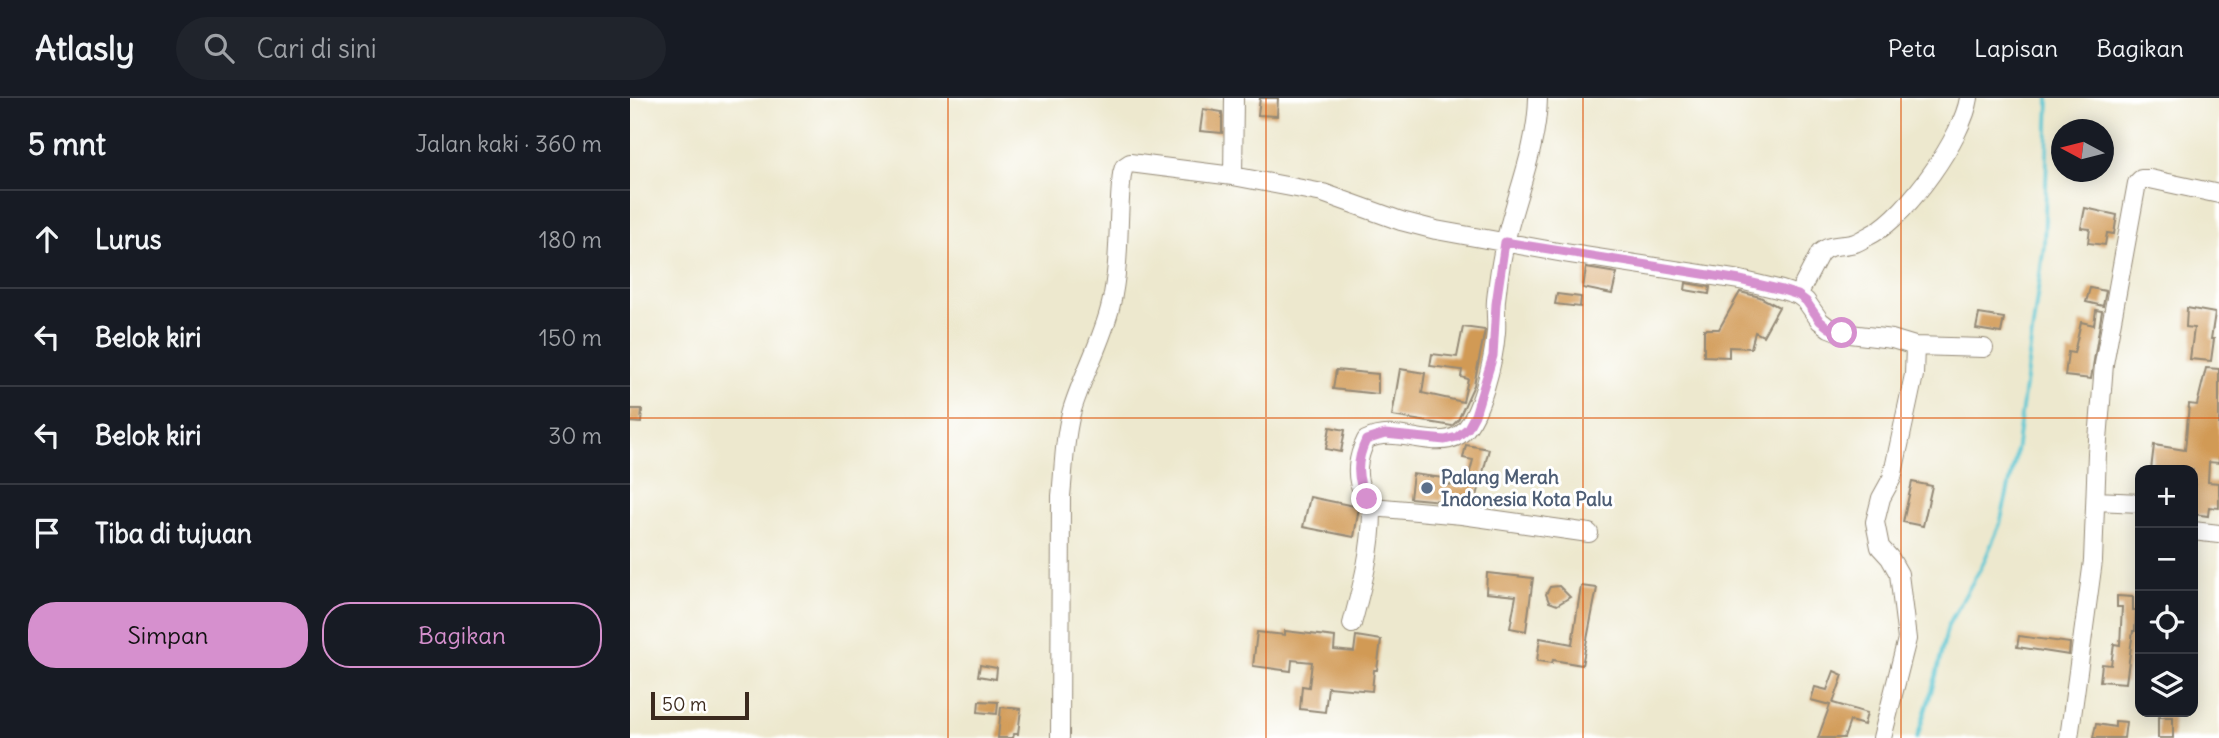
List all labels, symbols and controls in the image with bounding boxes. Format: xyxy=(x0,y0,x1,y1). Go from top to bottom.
search box xyxy=(176,17,666,80)
text: Atlasly xyxy=(35,27,134,69)
icon: search xyxy=(200,29,238,67)
text: Cari di sini xyxy=(256,32,377,65)
text: Peta xyxy=(1888,33,1936,63)
text: Lapisan xyxy=(1974,33,2058,63)
text: Bagikan xyxy=(2096,33,2184,63)
north arrow xyxy=(2051,119,2114,182)
text: 5 mnt xyxy=(28,125,106,163)
text: Jalan kaki · 360 m xyxy=(415,129,602,158)
icon: ahead xyxy=(28,220,66,258)
text: Lurus xyxy=(95,223,162,256)
text: 180 m xyxy=(539,225,602,254)
route start xyxy=(1826,317,1857,348)
icon: left xyxy=(28,318,66,356)
text: Belok kiri xyxy=(95,321,201,354)
text: 150 m xyxy=(539,323,602,352)
icon: left xyxy=(28,416,66,454)
text: Belok kiri xyxy=(95,419,201,452)
text: 30 m xyxy=(548,421,602,450)
place label: Palang Merah Indonesia Kota Palu xyxy=(1441,465,1613,511)
map controls xyxy=(2135,465,2198,717)
button: + xyxy=(2135,465,2198,528)
marker: Palang Merah Indonesia Kota Palu xyxy=(1419,480,1435,496)
route end xyxy=(1351,483,1382,514)
icon: arrive xyxy=(28,514,66,552)
text: Tiba di tujuan xyxy=(95,517,252,550)
button: − xyxy=(2135,528,2198,591)
button: locate xyxy=(2135,591,2198,654)
button: Simpan xyxy=(28,602,308,668)
button: Bagikan xyxy=(322,602,602,668)
button: layers xyxy=(2135,654,2198,717)
scale bar xyxy=(651,689,749,721)
text: 50 m xyxy=(662,692,707,716)

